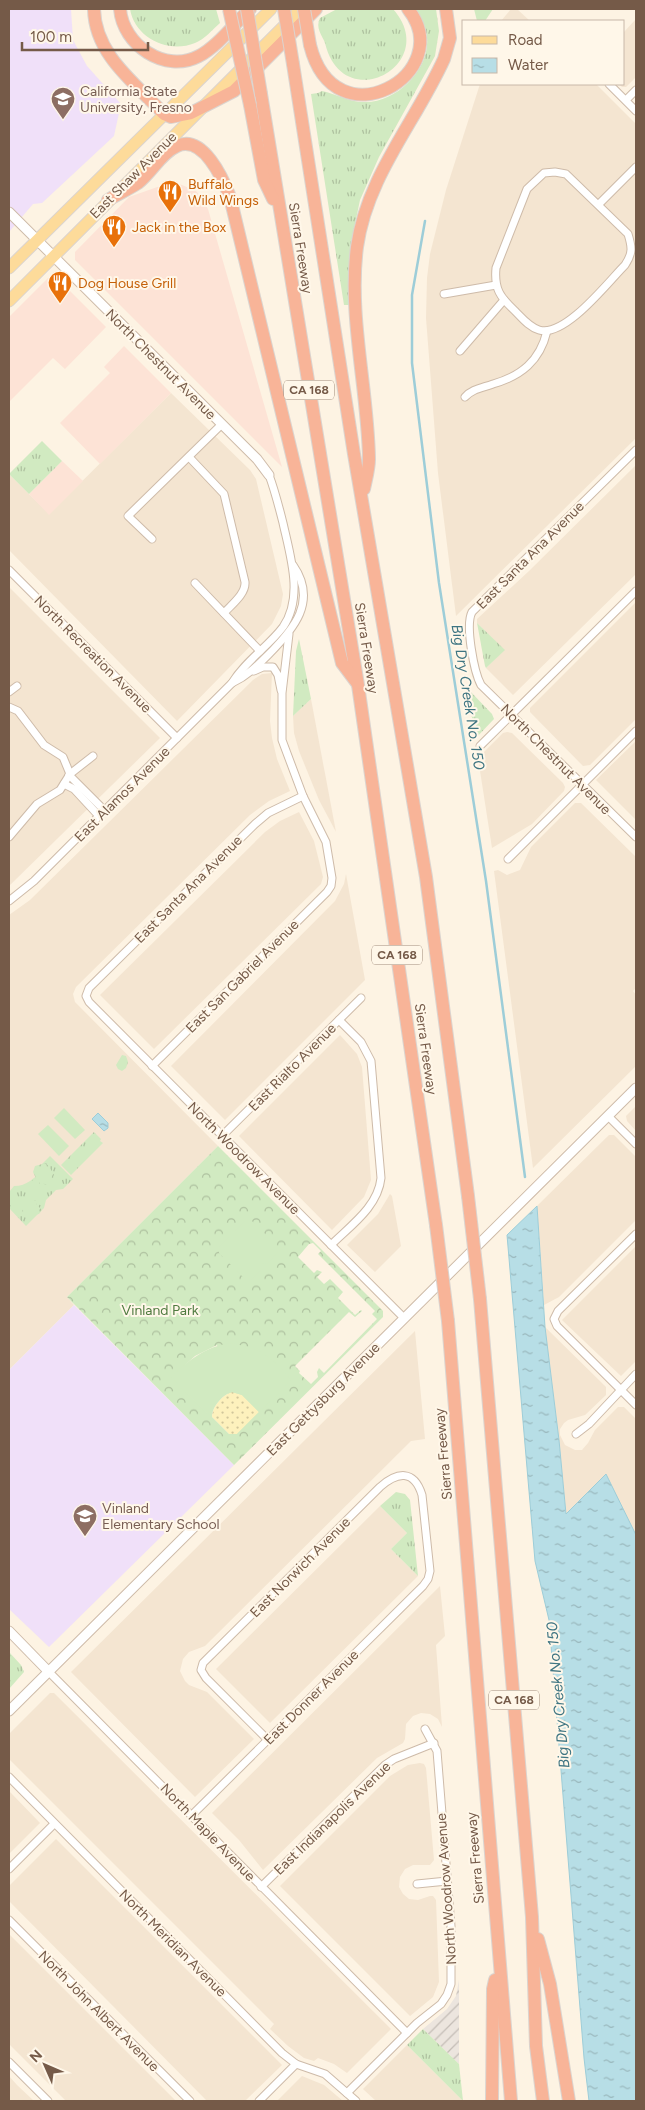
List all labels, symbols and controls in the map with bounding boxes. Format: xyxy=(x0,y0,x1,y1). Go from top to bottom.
scale bar xyxy=(22,20,149,52)
legend xyxy=(462,20,625,85)
text: 100 m xyxy=(30,28,72,46)
text: Road xyxy=(508,31,543,49)
text: Water xyxy=(508,56,548,74)
place label: California State University, Fresno xyxy=(80,83,192,116)
school or university icon: California State University, Fresno xyxy=(50,86,76,120)
street label: East Shaw Avenue xyxy=(86,128,181,222)
place label: Buffalo Wild Wings xyxy=(188,176,259,209)
restaurant icon: Buffalo Wild Wings xyxy=(157,179,183,213)
street label: Sierra Freeway xyxy=(285,201,316,295)
restaurant icon: Jack in the Box xyxy=(101,214,127,248)
place label: Jack in the Box xyxy=(132,219,226,236)
restaurant icon: Dog House Grill xyxy=(47,270,73,304)
place label: Dog House Grill xyxy=(78,275,176,292)
street label: North Chestnut Avenue xyxy=(102,306,220,423)
road number: CA 168 xyxy=(284,380,334,400)
street label: East Santa Ana Avenue xyxy=(473,498,588,613)
street label: North Recreation Avenue xyxy=(30,592,155,717)
street label: Sierra Freeway xyxy=(351,601,382,695)
water label: Big Dry Creek No. 150 xyxy=(448,623,488,771)
street label: North Chestnut Avenue xyxy=(497,701,615,818)
street label: East Alamos Avenue xyxy=(71,743,174,846)
street label: East Santa Ana Avenue xyxy=(131,832,246,947)
street label: East San Gabriel Avenue xyxy=(182,916,303,1037)
road number: CA 168 xyxy=(372,946,422,964)
street label: Sierra Freeway xyxy=(411,1002,440,1096)
street label: East Rialto Avenue xyxy=(245,1020,340,1115)
street label: North Woodrow Avenue xyxy=(184,1099,304,1218)
park label: Vinland Park xyxy=(121,1302,199,1319)
street label: East Gettysburg Avenue xyxy=(263,1339,384,1460)
street label: Sierra Freeway xyxy=(431,1407,456,1501)
place label: Vinland Elementary School xyxy=(102,1500,220,1533)
school or university icon: Vinland Elementary School xyxy=(72,1503,98,1537)
street label: East Norwich Avenue xyxy=(247,1513,354,1621)
water label: Big Dry Creek No. 150 xyxy=(543,1621,573,1769)
street label: East Donner Avenue xyxy=(260,1646,363,1748)
road number: CA 168 xyxy=(489,1690,539,1710)
street label: East Indianapolis Avenue xyxy=(270,1758,395,1879)
street label: North Maple Avenue xyxy=(157,1780,259,1885)
street label: Sierra Freeway xyxy=(463,1811,488,1905)
street label: North Woodrow Avenue xyxy=(433,1812,460,1965)
street label: North Meridian Avenue xyxy=(115,1886,230,2001)
street label: North John Albert Avenue xyxy=(35,1947,163,2075)
north arrow xyxy=(20,2040,70,2090)

